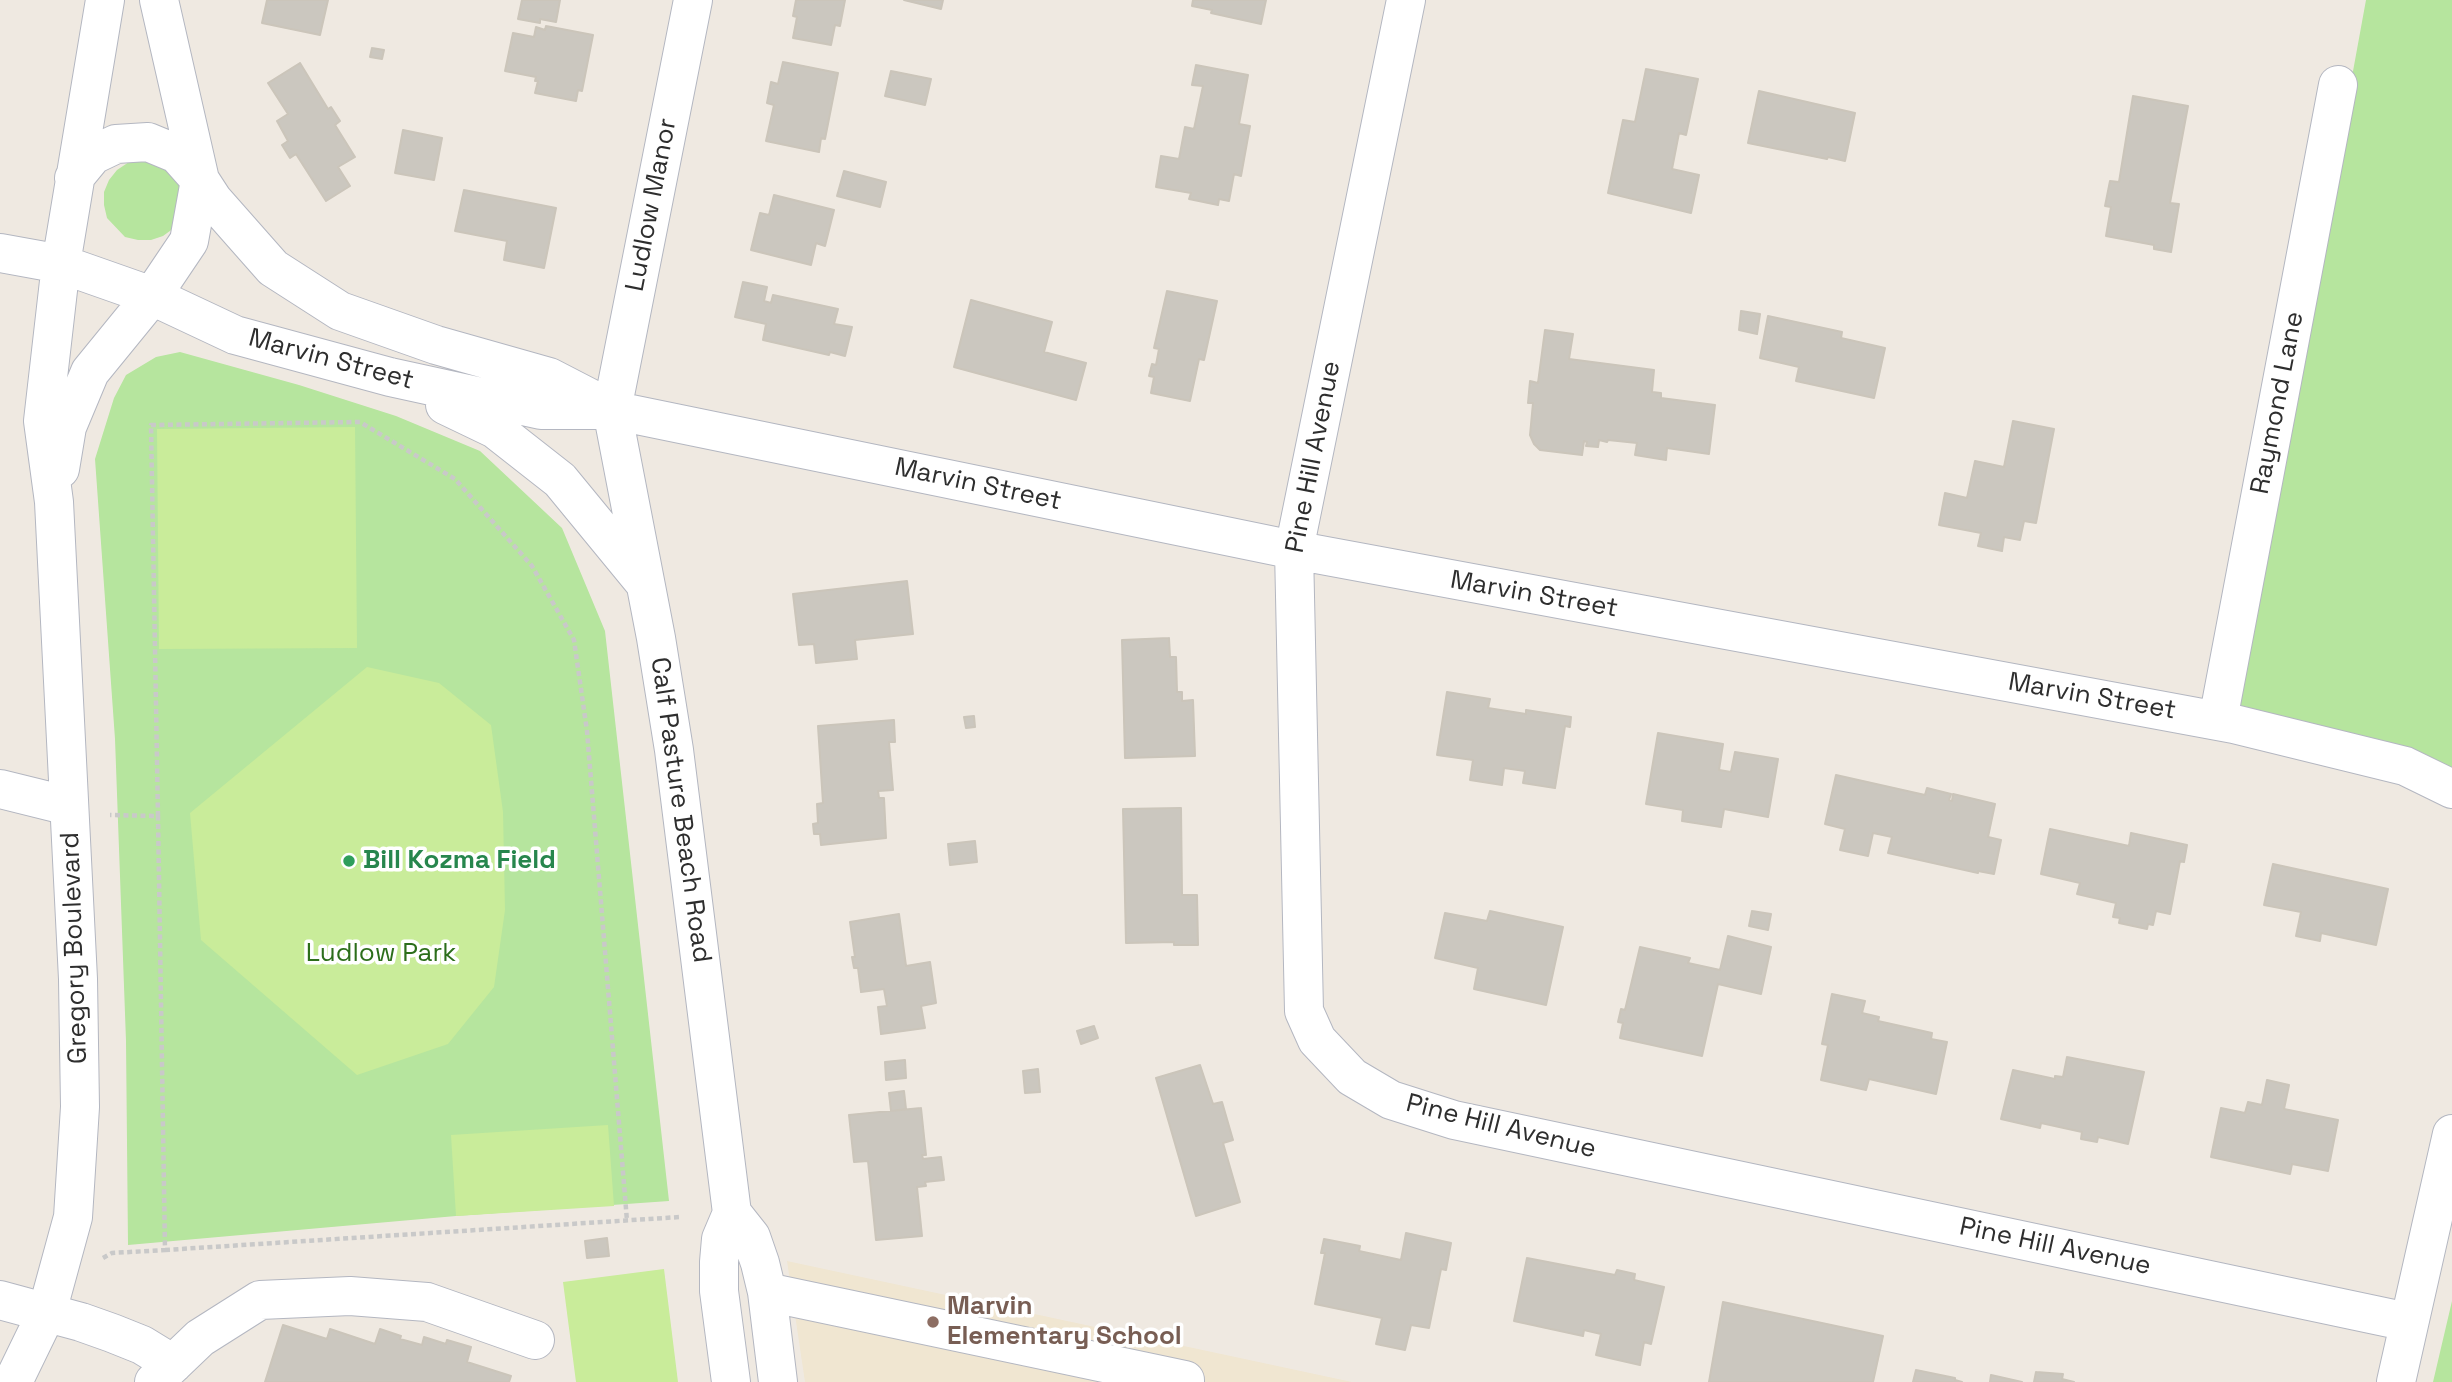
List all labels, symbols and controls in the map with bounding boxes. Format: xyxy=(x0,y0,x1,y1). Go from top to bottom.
street label: Ludlow Manor xyxy=(620,116,684,294)
street label: Raymond Lane xyxy=(2245,309,2311,497)
street label: Marvin Street xyxy=(245,323,417,397)
street label: Pine Hill Avenue xyxy=(1280,358,1348,556)
street label: Marvin Street xyxy=(892,452,1064,518)
street label: Marvin Street xyxy=(1448,565,1620,625)
street label: Calf Pasture Beach Road xyxy=(643,655,717,965)
street label: Marvin Street xyxy=(2006,667,2178,727)
street label: Gregory Boulevard xyxy=(55,831,95,1065)
place label: Bill Kozma Field xyxy=(363,845,556,877)
marker: Bill Kozma Field xyxy=(341,853,357,869)
park label: Ludlow Park xyxy=(306,938,456,970)
street label: Pine Hill Avenue xyxy=(1403,1088,1599,1166)
street label: Pine Hill Avenue xyxy=(1957,1212,2153,1282)
place label: Marvin Elementary School xyxy=(947,1291,1182,1352)
marker: Marvin Elementary School xyxy=(925,1314,941,1330)

